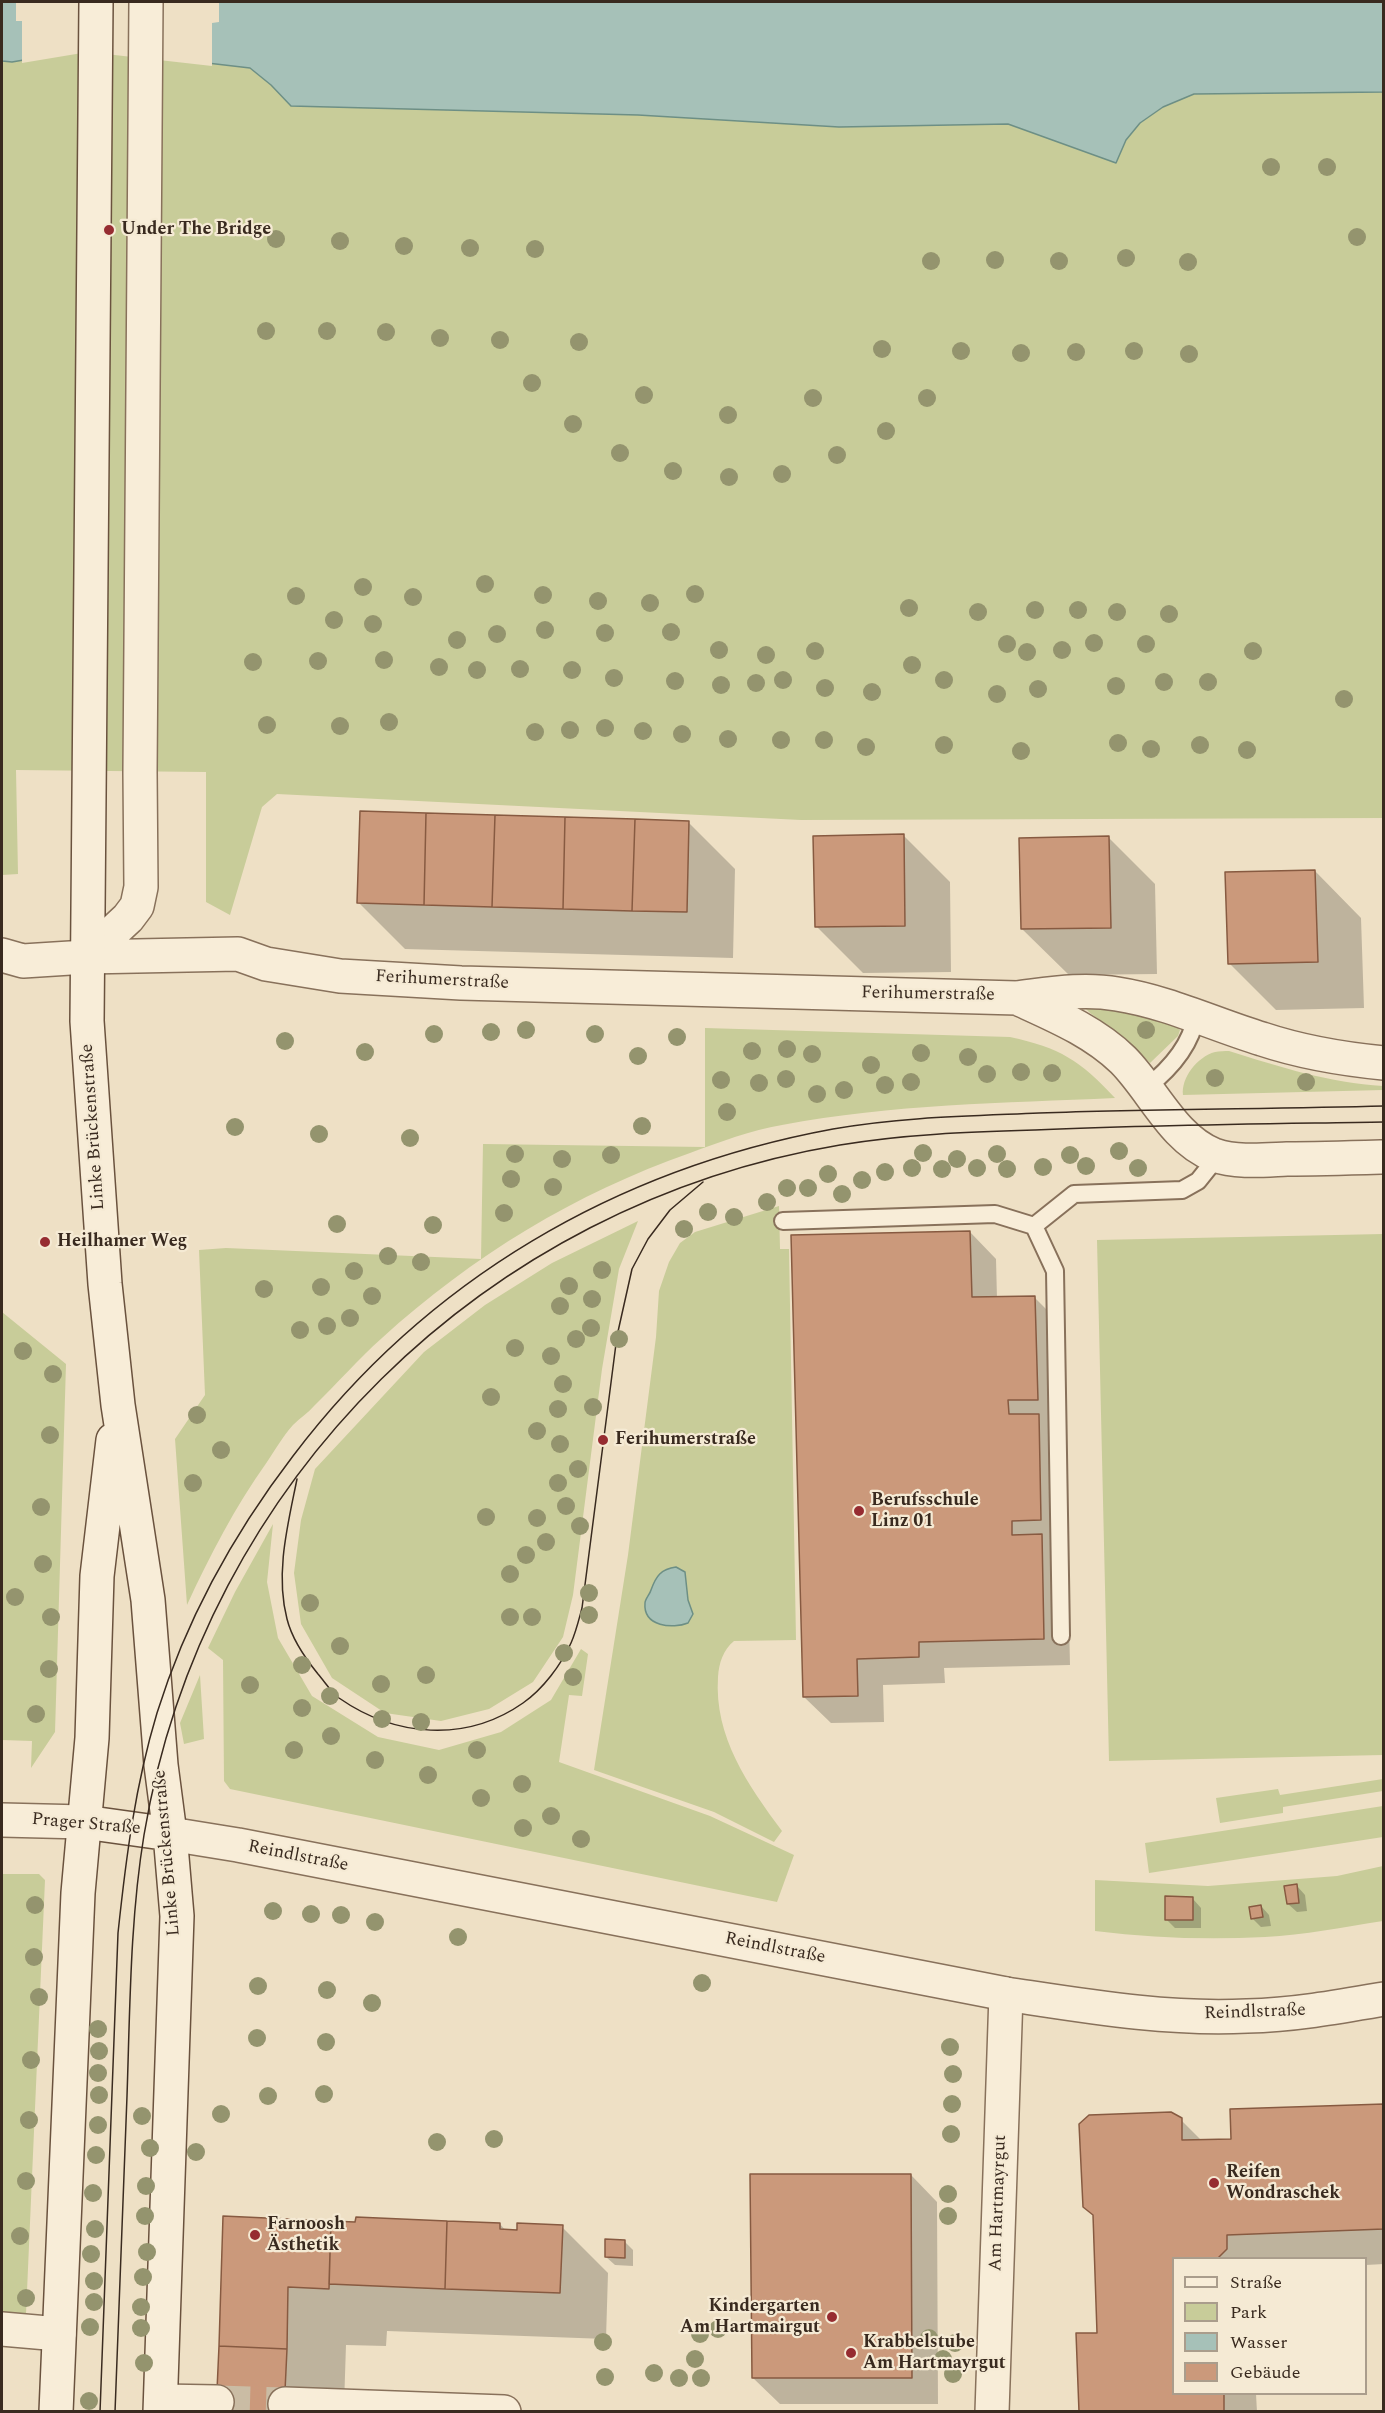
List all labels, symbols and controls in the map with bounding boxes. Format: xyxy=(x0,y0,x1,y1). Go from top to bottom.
place label: Under The Bridge xyxy=(121,219,271,241)
marker: Under The Bridge xyxy=(102,223,116,237)
street label: Ferihumerstraße xyxy=(375,967,509,995)
street label: Ferihumerstraße xyxy=(861,983,995,1007)
street label: Linke Brückenstraße xyxy=(77,1043,111,1211)
place label: Heilhamer Weg xyxy=(57,1231,187,1253)
marker: Heilhamer Weg xyxy=(38,1235,52,1249)
place label: Ferihumerstraße xyxy=(615,1429,756,1451)
marker: Ferihumerstraße xyxy=(596,1433,610,1447)
place label: Berufsschule Linz 01 xyxy=(871,1490,979,1532)
marker: Berufsschule Linz 01 xyxy=(852,1504,866,1518)
street label: Linke Brückenstraße xyxy=(150,1769,186,1937)
street label: Prager Straße xyxy=(31,1809,141,1841)
street label: Reindlstraße xyxy=(246,1837,350,1877)
street label: Reindlstraße xyxy=(723,1929,827,1969)
street label: Reindlstraße xyxy=(1204,2000,1306,2026)
street label: Am Hartmayrgut xyxy=(986,2134,1012,2272)
place label: Reifen Wondraschek xyxy=(1226,2162,1340,2204)
marker: Reifen Wondraschek xyxy=(1207,2176,1221,2190)
place label: Farnoosh Ästhetik xyxy=(267,2214,345,2256)
marker: Farnoosh Ästhetik xyxy=(248,2228,262,2242)
legend xyxy=(1172,2257,1367,2395)
text: Straße xyxy=(1230,2269,1282,2296)
place label: Kindergarten Am Hartmairgut xyxy=(680,2296,820,2338)
text: Park xyxy=(1230,2299,1267,2326)
marker: Kindergarten Am Hartmairgut xyxy=(825,2310,839,2324)
text: Wasser xyxy=(1230,2329,1287,2356)
place label: Krabbelstube Am Hartmayrgut xyxy=(863,2332,1006,2374)
marker: Krabbelstube Am Hartmayrgut xyxy=(844,2346,858,2360)
text: Gebäude xyxy=(1230,2359,1300,2386)

